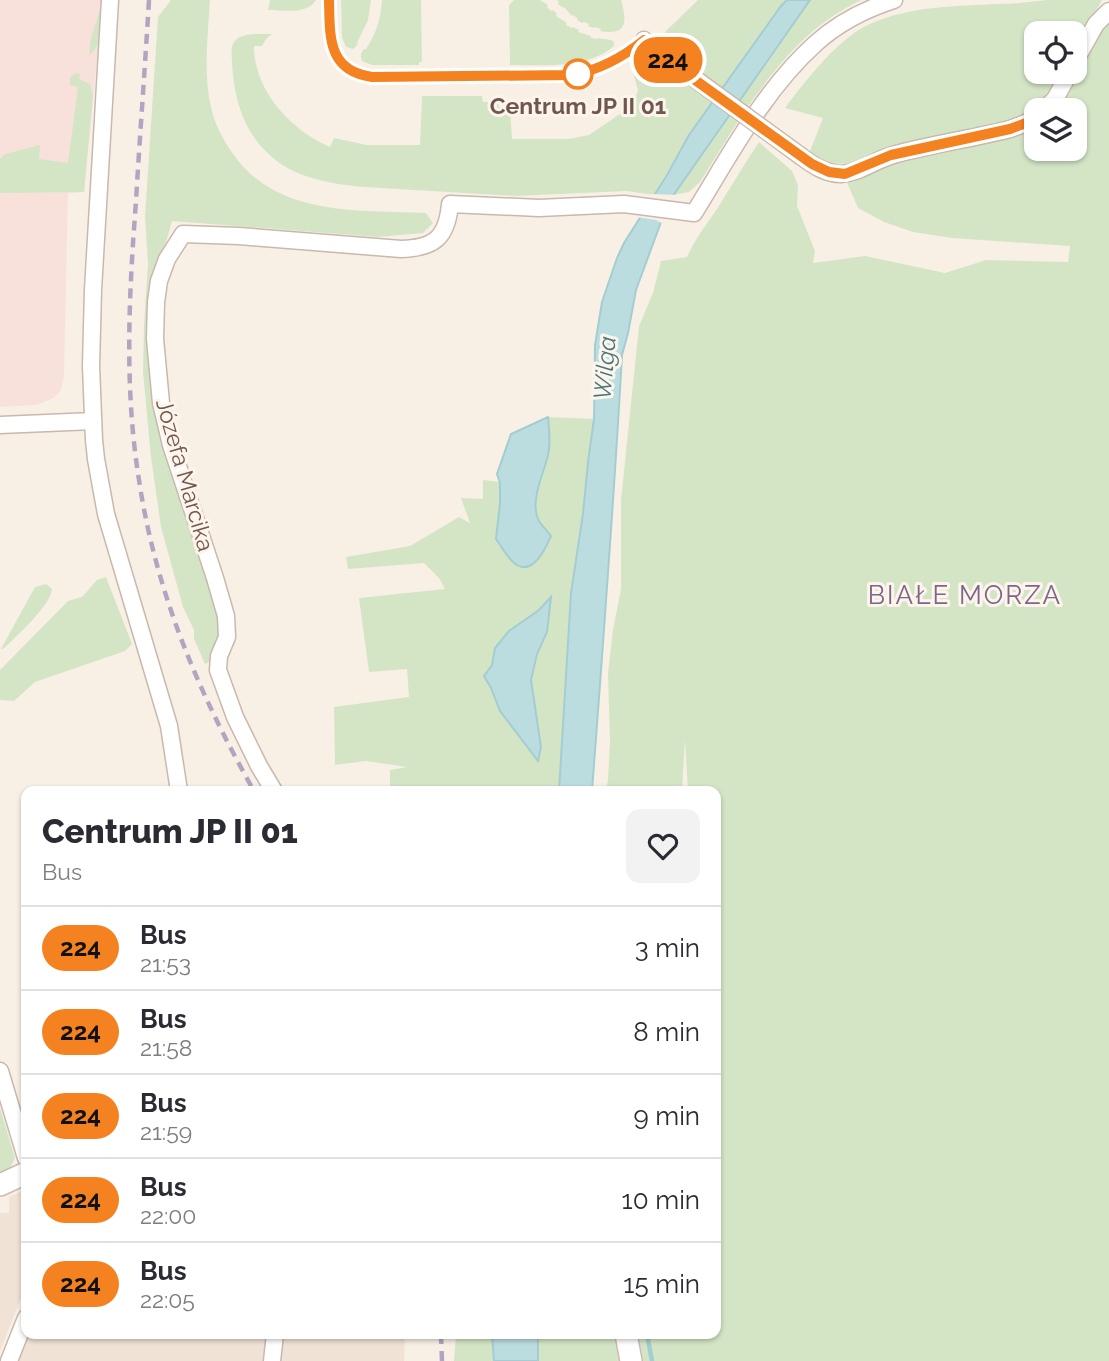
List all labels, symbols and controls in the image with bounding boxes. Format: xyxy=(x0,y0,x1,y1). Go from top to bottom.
map controls xyxy=(1024,21,1087,161)
button: locate xyxy=(1024,21,1087,84)
line badge: 224 xyxy=(628,37,708,83)
text: 224 xyxy=(648,45,688,74)
marker: Centrum JP II 01 xyxy=(563,59,593,89)
place label: Centrum JP II 01 xyxy=(490,92,666,119)
button: layers xyxy=(1024,98,1087,161)
water label: Wilga xyxy=(587,335,622,401)
street label: Józefa Marcika xyxy=(151,396,220,554)
district label: BIAŁE MORZA xyxy=(868,580,1062,610)
button: heart xyxy=(626,809,700,883)
text: Centrum JP II 01 xyxy=(42,812,298,851)
text: Bus xyxy=(42,858,82,885)
text: Bus xyxy=(140,920,187,950)
text: 224 xyxy=(60,933,101,962)
text: 3 min xyxy=(635,933,700,963)
text: 21:53 xyxy=(140,950,191,977)
text: Bus xyxy=(140,1004,187,1034)
text: 224 xyxy=(60,1017,101,1046)
text: 8 min xyxy=(633,1017,700,1047)
text: 21:58 xyxy=(140,1034,192,1061)
text: Bus xyxy=(140,1088,187,1118)
text: 224 xyxy=(60,1101,101,1130)
text: 9 min xyxy=(633,1101,700,1131)
text: 21:59 xyxy=(140,1118,192,1145)
text: Bus xyxy=(140,1172,187,1202)
text: 224 xyxy=(60,1185,101,1214)
text: 10 min xyxy=(622,1185,700,1215)
text: 22:00 xyxy=(140,1202,196,1229)
text: Bus xyxy=(140,1256,187,1286)
text: 224 xyxy=(60,1269,101,1298)
text: 15 min xyxy=(623,1269,700,1299)
text: 22:05 xyxy=(140,1286,195,1313)

